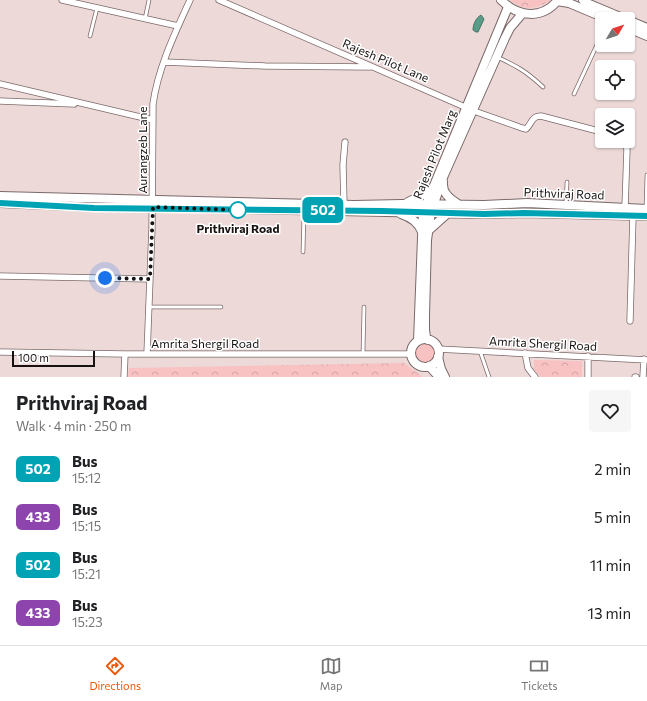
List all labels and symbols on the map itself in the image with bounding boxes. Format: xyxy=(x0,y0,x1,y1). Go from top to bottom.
north arrow xyxy=(595,12,635,52)
street label: Rajesh Pilot Lane xyxy=(341,35,431,85)
street label: Aurangzeb Lane xyxy=(135,106,149,194)
street label: Rajesh Pilot Marg xyxy=(410,107,459,201)
street label: Prithviraj Road xyxy=(523,185,605,201)
line badge: 502 xyxy=(300,197,346,223)
marker: Prithviraj Road xyxy=(229,201,247,219)
place label: Prithviraj Road xyxy=(197,221,279,235)
your location xyxy=(95,268,115,288)
street label: Amrita Shergil Road xyxy=(489,333,597,353)
street label: Amrita Shergil Road xyxy=(151,336,259,350)
scale bar xyxy=(12,349,95,368)

